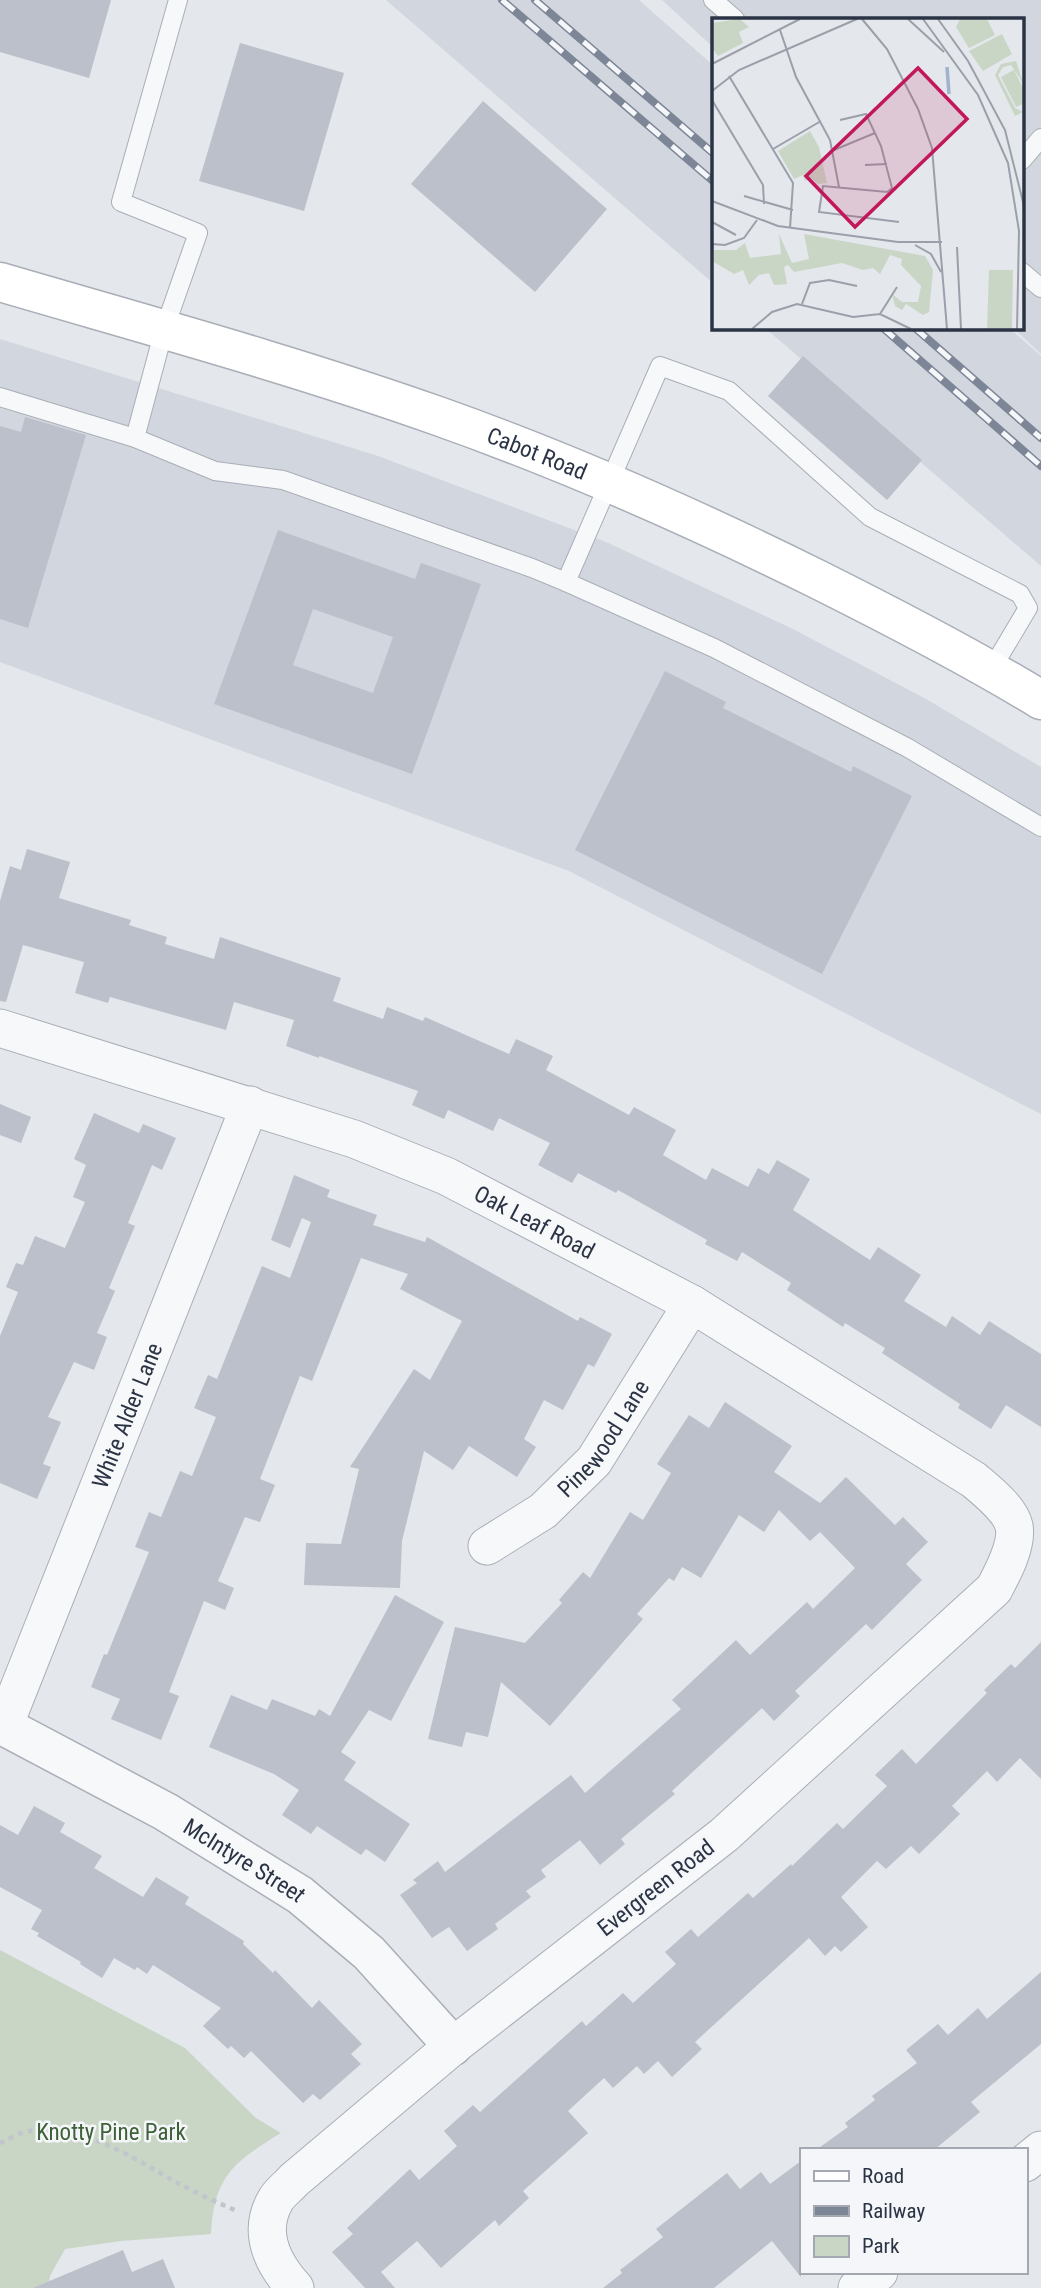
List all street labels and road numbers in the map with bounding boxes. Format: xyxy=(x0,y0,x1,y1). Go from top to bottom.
street label: Cabot Road xyxy=(483,422,591,486)
street label: Oak Leaf Road xyxy=(470,1180,599,1265)
street label: White Alder Lane xyxy=(86,1339,168,1492)
street label: Pinewood Lane xyxy=(552,1375,655,1503)
street label: McIntyre Street xyxy=(179,1813,311,1908)
street label: Evergreen Road xyxy=(592,1834,720,1942)

